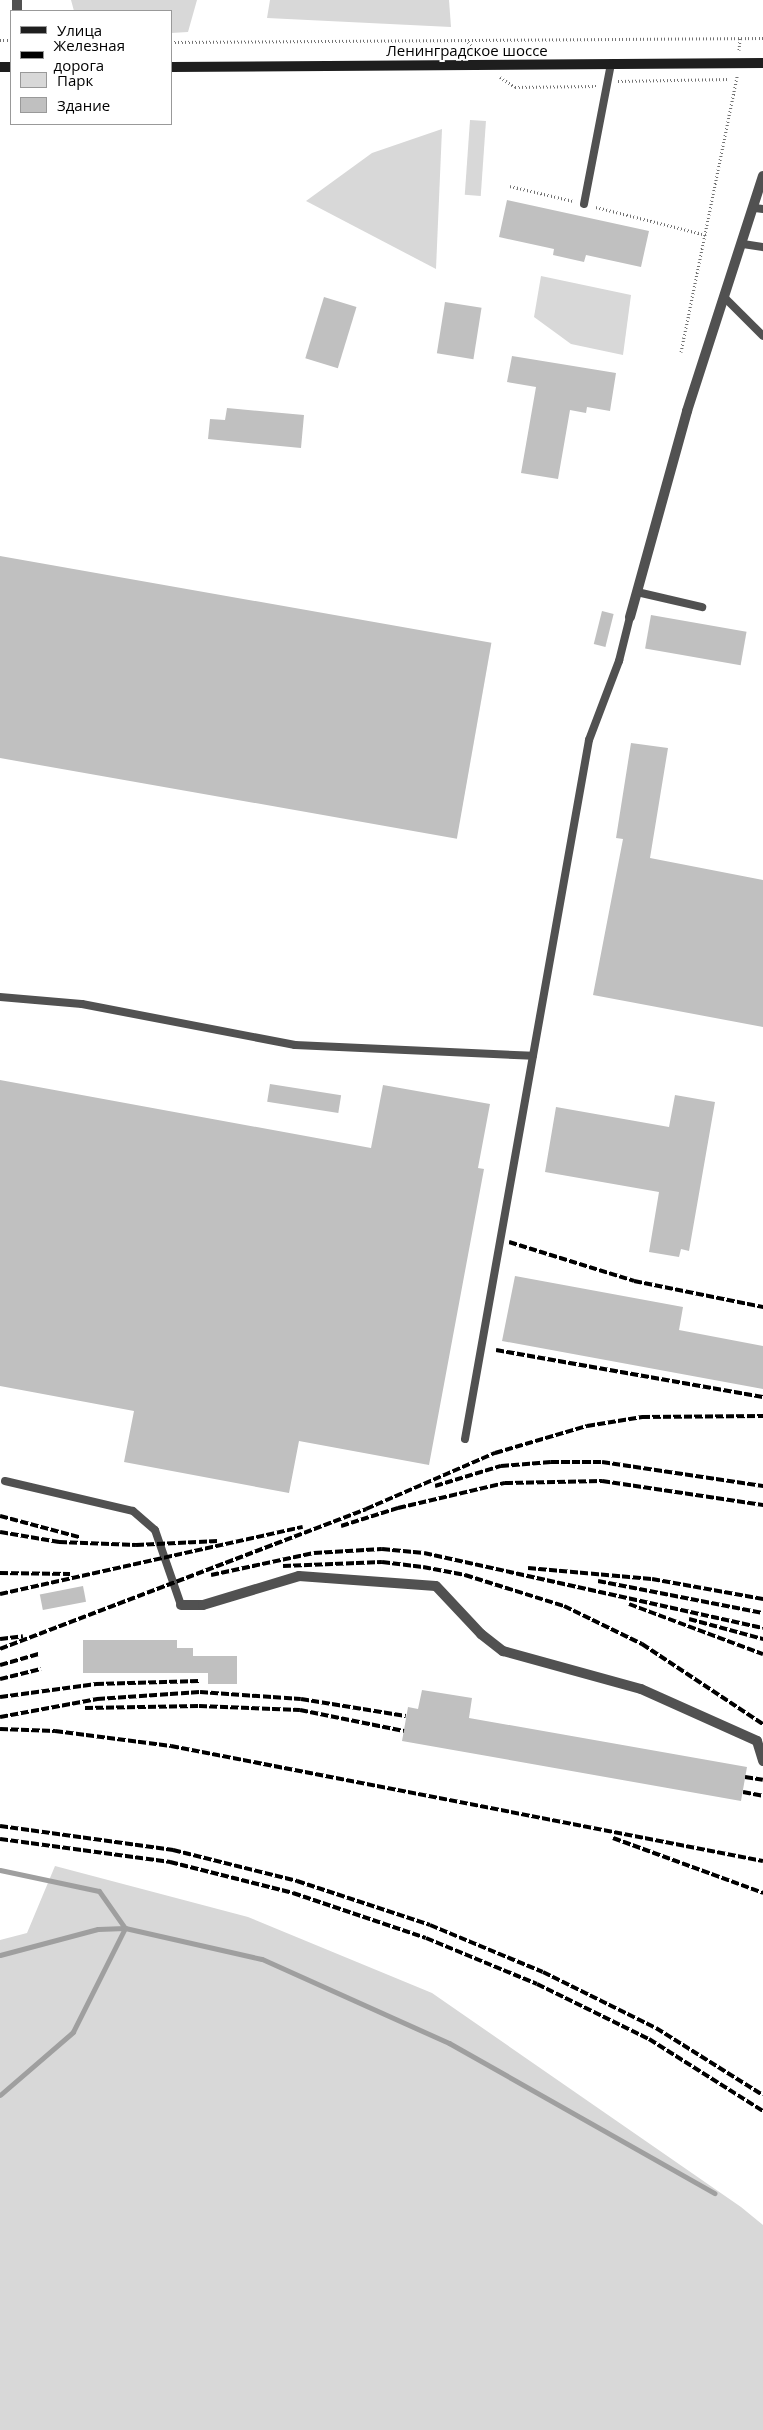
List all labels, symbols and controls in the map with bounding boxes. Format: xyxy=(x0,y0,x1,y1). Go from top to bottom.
legend xyxy=(10,10,172,125)
text: Улица xyxy=(57,20,102,40)
text: Железная дорога xyxy=(54,35,125,75)
street label: Ленинградское шоссе xyxy=(386,42,548,60)
text: Парк xyxy=(57,70,93,90)
text: Здание xyxy=(57,95,110,115)

